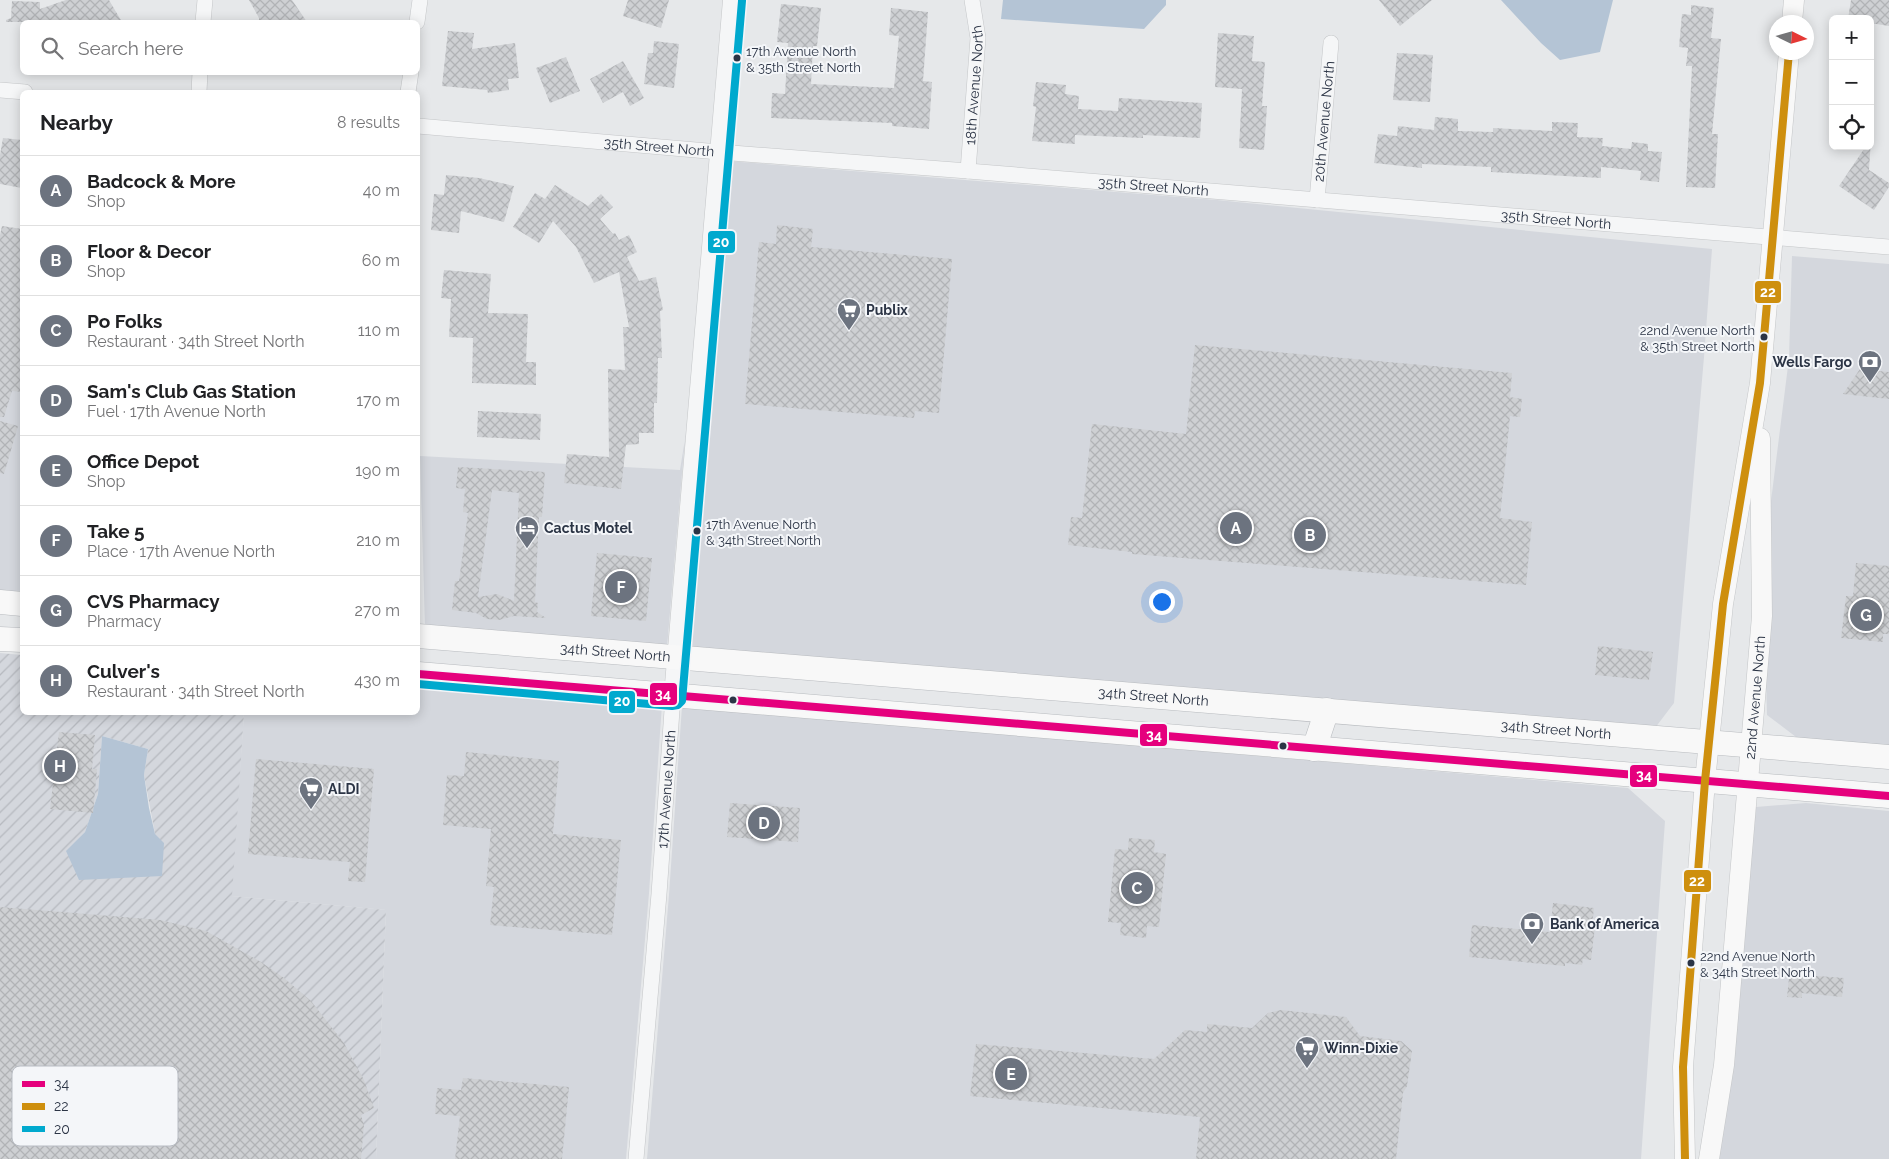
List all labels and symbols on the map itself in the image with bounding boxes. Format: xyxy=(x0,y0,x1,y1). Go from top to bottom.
north arrow xyxy=(1769,15,1814,60)
street label: 18th Avenue North xyxy=(962,24,986,146)
place label: 17th Avenue North & 35th Street North xyxy=(746,44,861,75)
marker: 17th Avenue North & 35th Street North xyxy=(732,53,742,63)
street label: 20th Avenue North xyxy=(1311,60,1337,183)
street label: 35th Street North xyxy=(603,134,715,160)
street label: 35th Street North xyxy=(1098,174,1209,199)
street label: 35th Street North xyxy=(1500,207,1612,232)
line badge: 20 xyxy=(707,230,736,254)
text: 20 xyxy=(713,234,729,250)
line badge: 22 xyxy=(1754,280,1782,304)
text: 22 xyxy=(1760,284,1776,300)
supermarket icon: Publix xyxy=(836,297,862,331)
place label: Publix xyxy=(866,302,908,318)
place label: 22nd Avenue North & 35th Street North xyxy=(1640,323,1755,354)
marker: 22nd Avenue North & 35th Street North xyxy=(1759,332,1769,342)
bank icon: Wells Fargo xyxy=(1857,349,1883,383)
place label: Wells Fargo xyxy=(1773,354,1853,370)
pin: A xyxy=(1220,509,1252,547)
hotel icon: Cactus Motel xyxy=(514,515,540,549)
pin: B xyxy=(1294,516,1326,554)
place label: 17th Avenue North & 34th Street North xyxy=(706,517,821,548)
place label: Cactus Motel xyxy=(544,520,633,536)
marker: 17th Avenue North & 34th Street North xyxy=(692,526,702,536)
pin: F xyxy=(605,568,637,606)
your location xyxy=(1149,589,1175,615)
pin: G xyxy=(1850,596,1882,634)
street label: 22nd Avenue North xyxy=(1742,635,1768,760)
street label: 34th Street North xyxy=(559,640,671,665)
line badge: 34 xyxy=(649,682,678,706)
street label: 34th Street North xyxy=(1098,684,1209,709)
text: 34 xyxy=(655,686,671,702)
line badge: 20 xyxy=(608,690,636,714)
text: 20 xyxy=(614,693,630,709)
unlabelled marker xyxy=(728,695,738,705)
street label: 34th Street North xyxy=(1500,717,1612,742)
line badge: 34 xyxy=(1139,723,1168,747)
text: 34 xyxy=(1146,727,1162,743)
street label: 17th Avenue North xyxy=(654,729,679,849)
unlabelled marker xyxy=(1278,741,1288,751)
pin: H xyxy=(44,747,76,785)
line badge: 34 xyxy=(1629,764,1658,788)
text: 34 xyxy=(1636,767,1652,783)
supermarket icon: ALDI xyxy=(298,776,324,810)
place label: ALDI xyxy=(328,781,360,797)
pin: D xyxy=(748,804,780,842)
pin: C xyxy=(1121,869,1153,907)
line badge: 22 xyxy=(1683,869,1712,893)
text: 22 xyxy=(1689,873,1705,889)
bank icon: Bank of America xyxy=(1519,911,1545,945)
place label: Bank of America xyxy=(1550,916,1659,932)
place label: 22nd Avenue North & 34th Street North xyxy=(1700,949,1815,980)
marker: 22nd Avenue North & 34th Street North xyxy=(1686,958,1696,968)
supermarket icon: Winn-Dixie xyxy=(1294,1035,1320,1069)
place label: Winn-Dixie xyxy=(1324,1040,1399,1056)
pin: E xyxy=(995,1055,1027,1093)
legend xyxy=(12,1066,178,1146)
text: 34 xyxy=(54,1076,69,1092)
text: 22 xyxy=(54,1098,69,1114)
text: 20 xyxy=(54,1121,70,1137)

